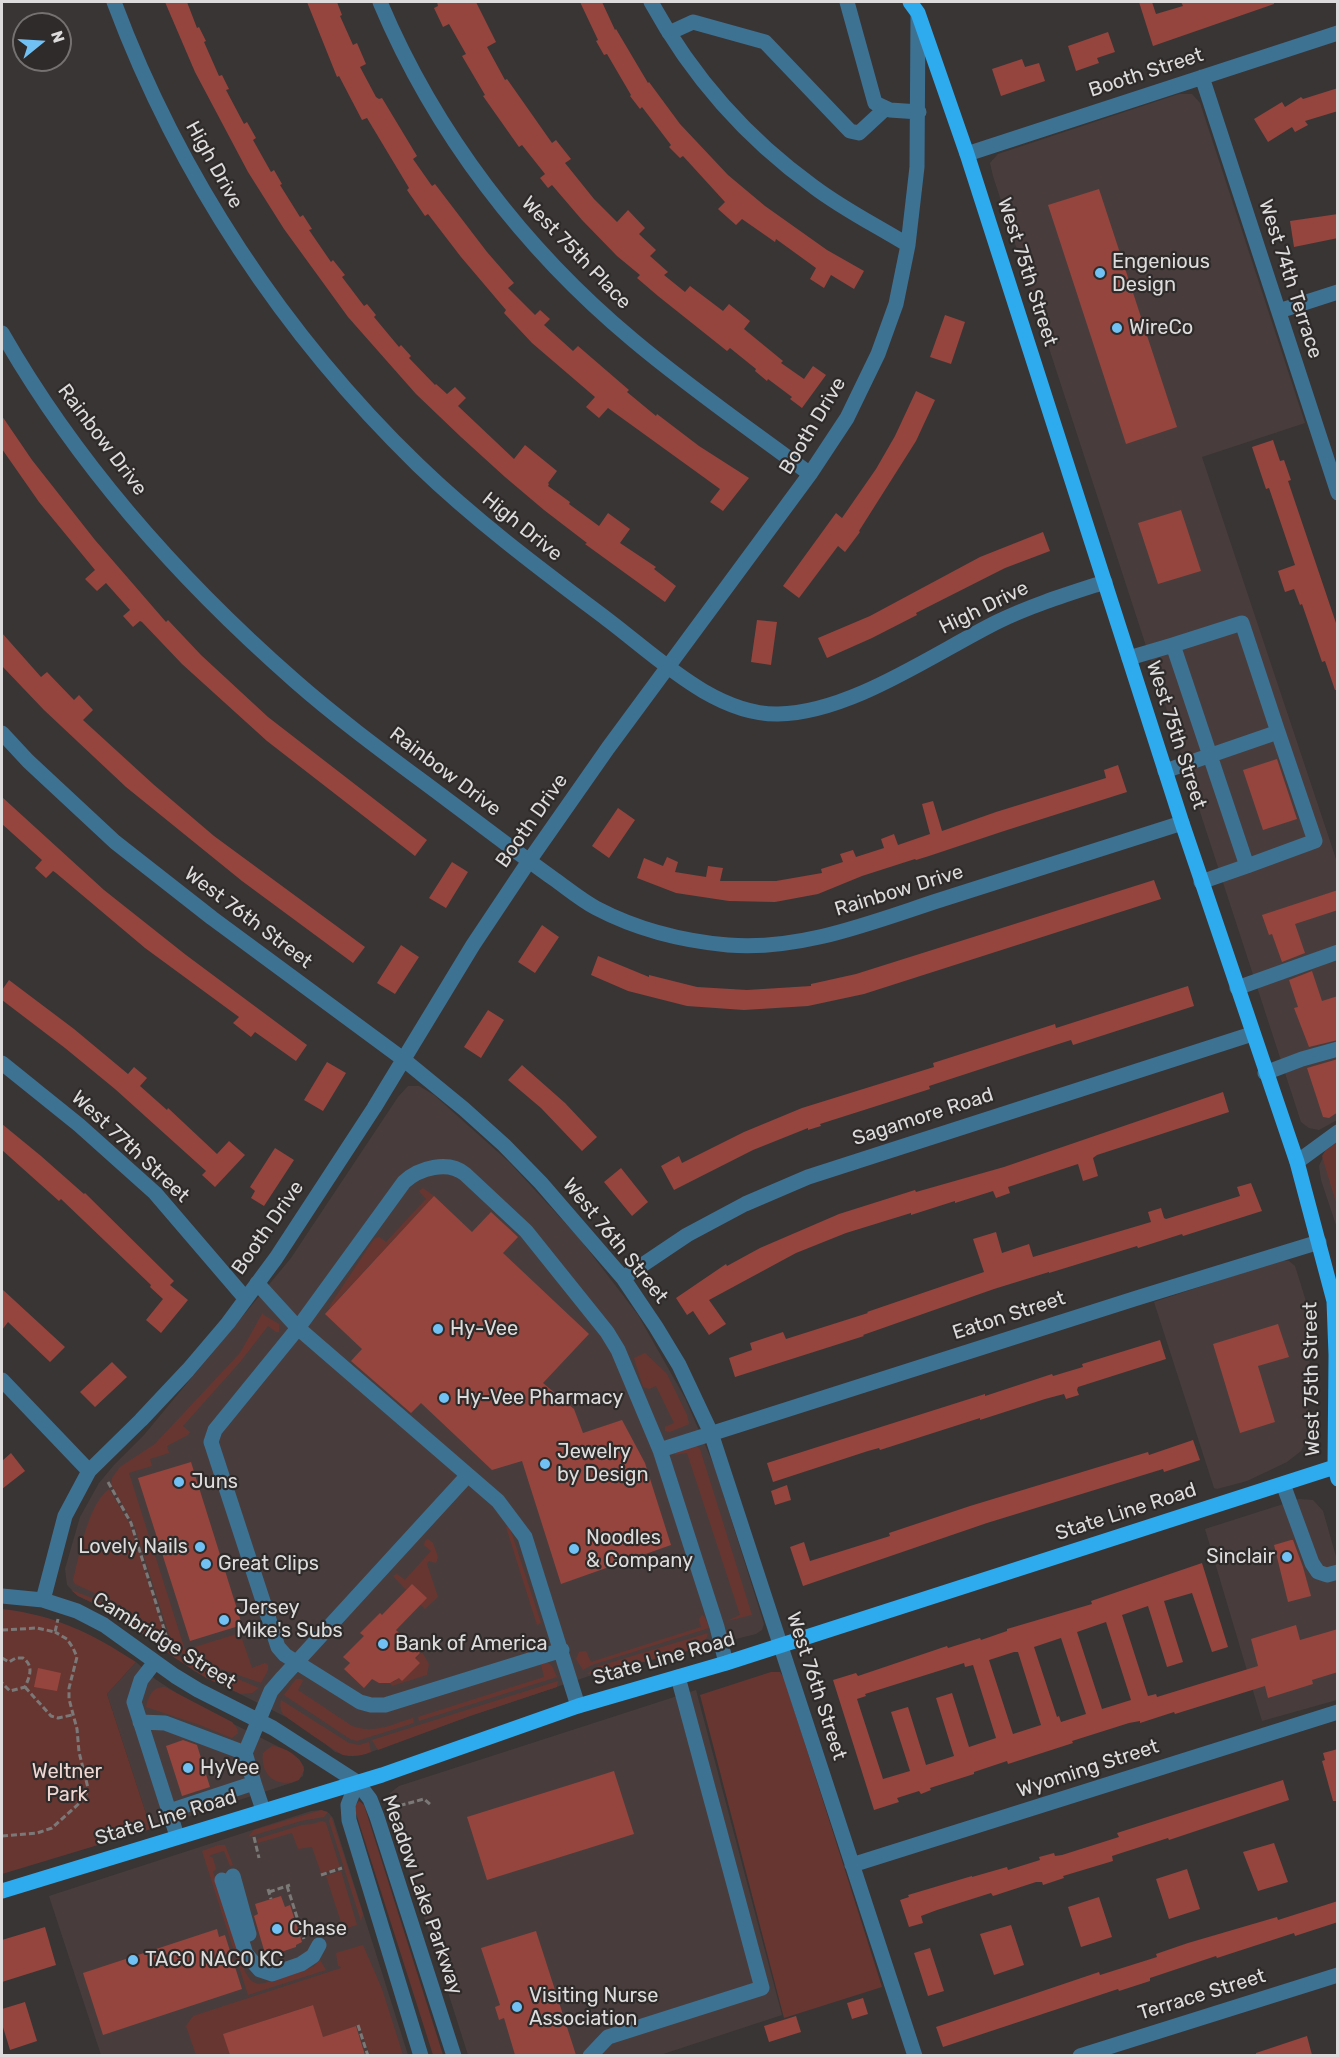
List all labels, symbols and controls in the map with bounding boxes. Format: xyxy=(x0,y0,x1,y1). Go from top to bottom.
north arrow xyxy=(12,12,72,72)
text: N xyxy=(47,28,69,45)
street label: Booth Street xyxy=(1086,43,1206,103)
street label: High Drive xyxy=(180,117,248,213)
street label: West 75th Place xyxy=(516,192,636,314)
street label: West 75th Street xyxy=(992,195,1062,349)
street label: West 74th Terrace xyxy=(1253,196,1327,362)
place label: Engenious Design xyxy=(1112,250,1210,297)
marker: Engenious Design xyxy=(1093,266,1107,280)
place label: WireCo xyxy=(1129,316,1193,340)
marker: WireCo xyxy=(1110,321,1124,335)
street label: Booth Drive xyxy=(775,373,851,479)
street label: Rainbow Drive xyxy=(52,380,152,500)
street label: High Drive xyxy=(477,487,567,567)
street label: High Drive xyxy=(935,576,1033,640)
street label: West 75th Street xyxy=(1141,658,1211,812)
street label: Rainbow Drive xyxy=(385,722,505,822)
street label: Booth Drive xyxy=(491,769,573,873)
street label: Rainbow Drive xyxy=(832,860,966,922)
street label: West 76th Street xyxy=(179,862,317,974)
street label: Sagamore Road xyxy=(850,1083,996,1151)
street label: West 77th Street xyxy=(66,1086,194,1208)
street label: West 76th Street xyxy=(557,1174,673,1308)
street label: Booth Drive xyxy=(227,1176,309,1280)
street label: Eaton Street xyxy=(950,1286,1068,1346)
street label: West 75th Street xyxy=(1299,1302,1325,1456)
place label: Hy-Vee xyxy=(450,1317,518,1341)
marker: Hy-Vee xyxy=(431,1322,445,1336)
place label: Hy-Vee Pharmacy xyxy=(456,1386,623,1410)
marker: Hy-Vee Pharmacy xyxy=(437,1391,451,1405)
place label: Jewelry by Design xyxy=(557,1440,649,1487)
marker: Jewelry by Design xyxy=(538,1457,552,1471)
place label: Juns xyxy=(191,1470,238,1494)
marker: Juns xyxy=(172,1475,186,1489)
street label: State Line Road xyxy=(1052,1478,1200,1546)
place label: Noodles & Company xyxy=(586,1526,693,1573)
place label: Lovely Nails xyxy=(78,1535,188,1559)
marker: Lovely Nails xyxy=(193,1540,207,1554)
marker: Noodles & Company xyxy=(567,1542,581,1556)
place label: Sinclair xyxy=(1206,1545,1275,1569)
marker: Sinclair xyxy=(1280,1550,1294,1564)
place label: Great Clips xyxy=(218,1552,319,1576)
marker: Great Clips xyxy=(199,1557,213,1571)
street label: Cambridge Street xyxy=(88,1587,240,1695)
place label: Jersey Mike's Subs xyxy=(236,1596,343,1643)
street label: West 76th Street xyxy=(781,1609,851,1763)
marker: Jersey Mike's Subs xyxy=(217,1613,231,1627)
street label: State Line Road xyxy=(590,1627,738,1691)
place label: Bank of America xyxy=(395,1632,548,1656)
marker: Bank of America xyxy=(376,1637,390,1651)
street label: Wyoming Street xyxy=(1014,1735,1162,1803)
place label: HyVee xyxy=(200,1756,259,1780)
park label: Weltner Park xyxy=(32,1760,102,1807)
marker: HyVee xyxy=(181,1761,195,1775)
street label: State Line Road xyxy=(92,1785,240,1851)
street label: Meadow Lake Parkway xyxy=(377,1792,467,1998)
place label: Chase xyxy=(289,1917,347,1941)
marker: Chase xyxy=(270,1922,284,1936)
place label: TACO NACO KC xyxy=(145,1948,283,1972)
marker: TACO NACO KC xyxy=(126,1953,140,1967)
street label: Terrace Street xyxy=(1135,1964,1269,2026)
place label: Visiting Nurse Association xyxy=(529,1984,658,2031)
marker: Visiting Nurse Association xyxy=(510,2000,524,2014)

